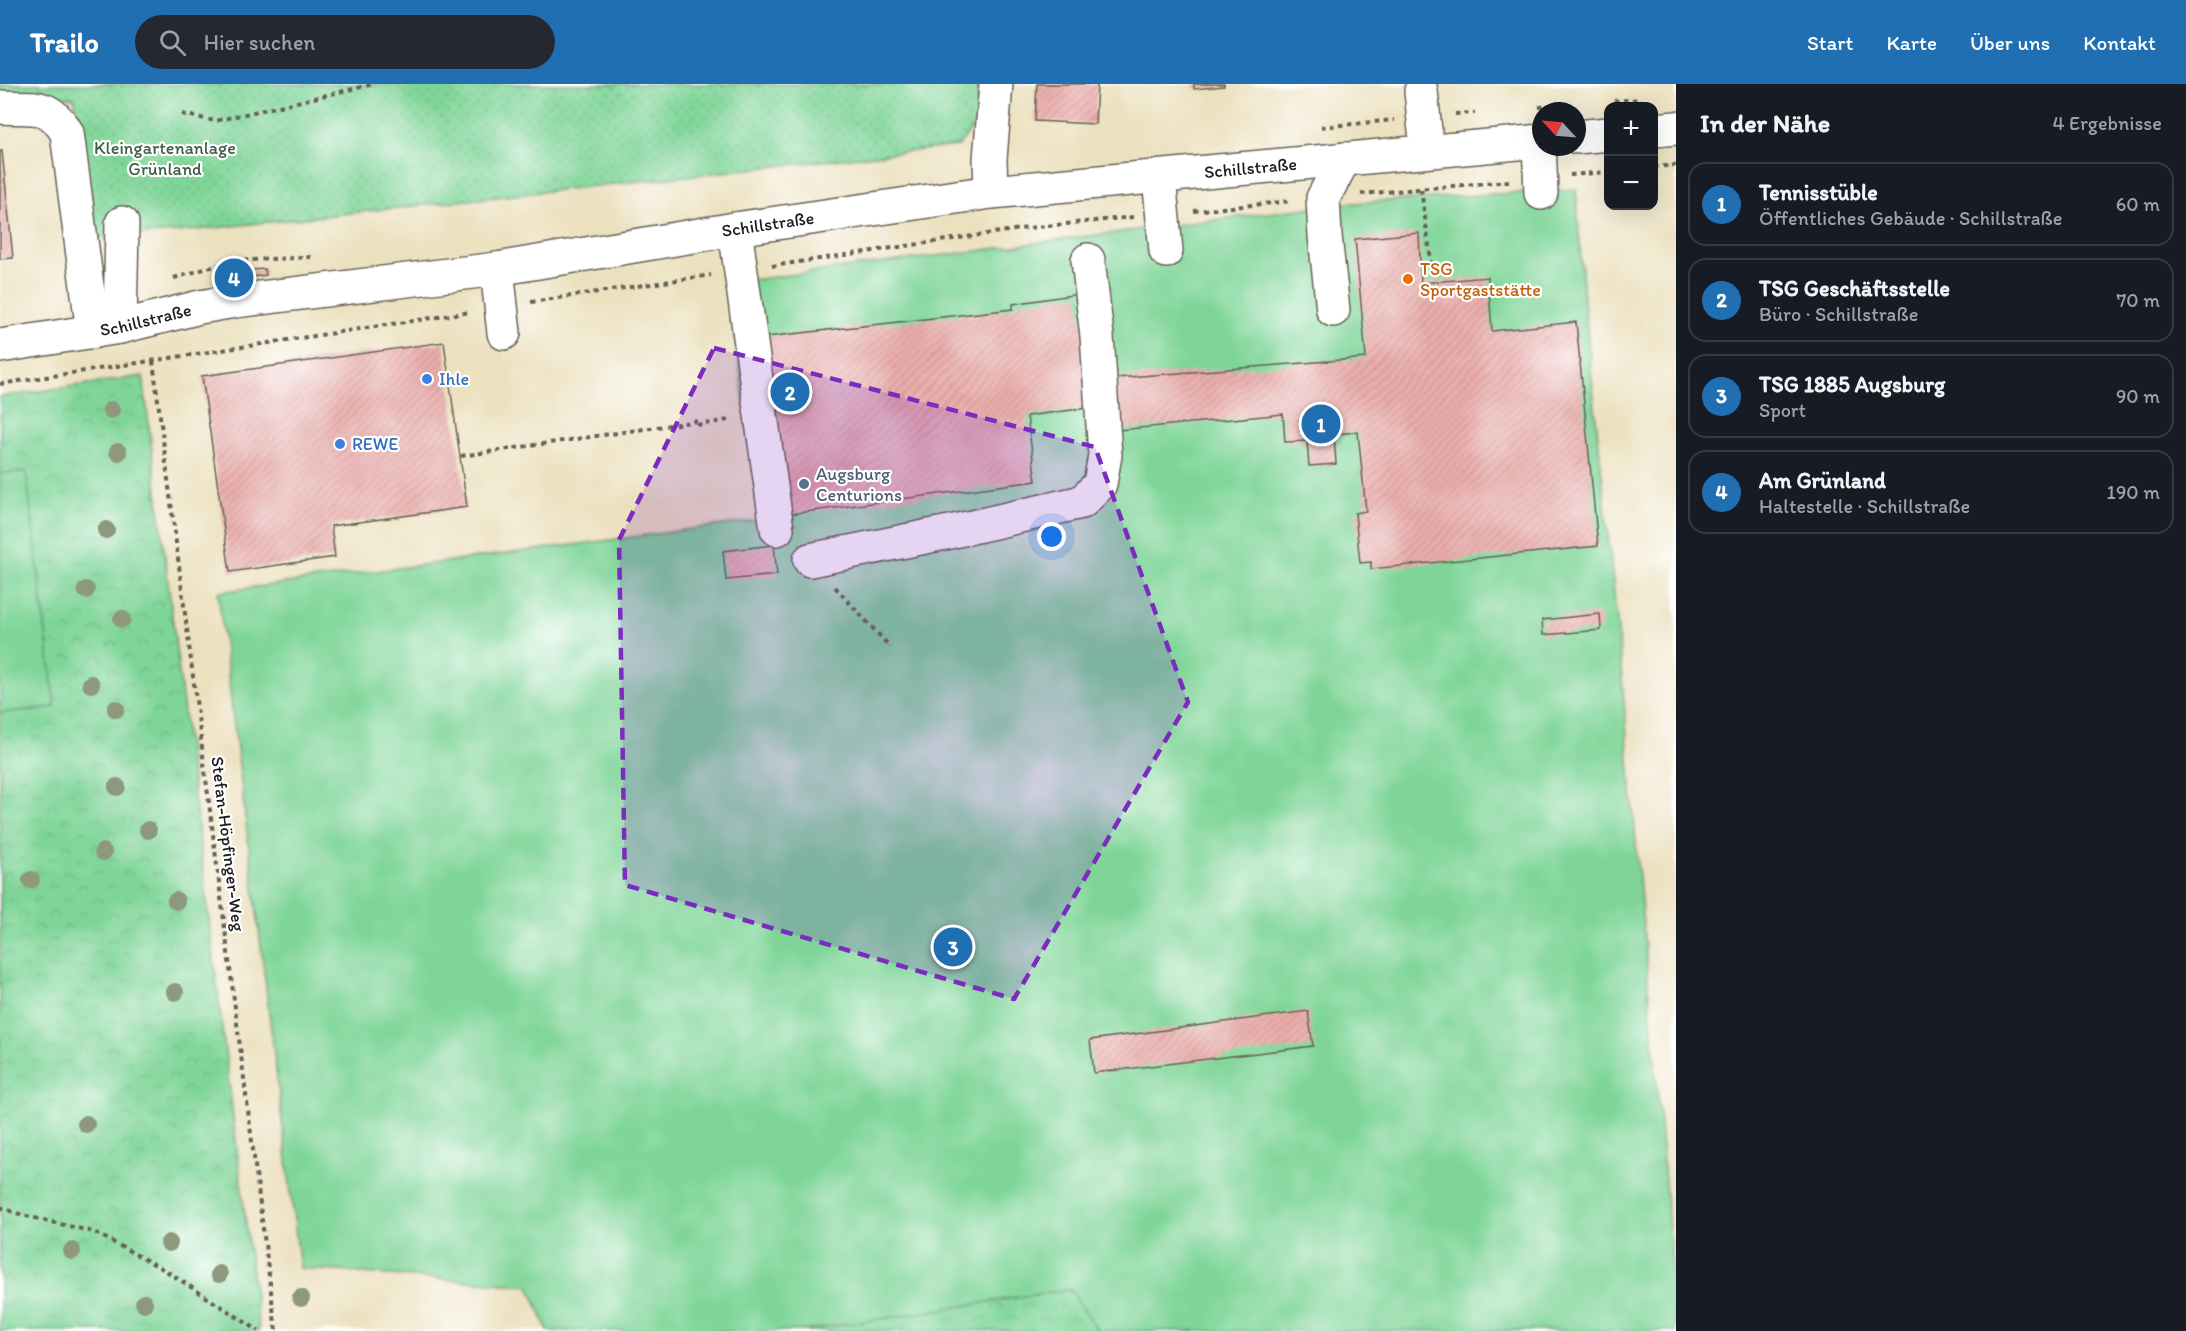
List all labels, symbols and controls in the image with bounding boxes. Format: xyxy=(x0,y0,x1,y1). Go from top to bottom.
search box xyxy=(135,15,555,69)
text: Trailo xyxy=(30,25,99,59)
icon: search xyxy=(156,26,189,59)
text: Hier suchen xyxy=(204,29,315,56)
text: Start xyxy=(1807,30,1853,55)
text: Karte xyxy=(1886,30,1937,55)
text: Über uns xyxy=(1970,30,2050,55)
text: Kontakt xyxy=(2083,30,2156,55)
north arrow xyxy=(1532,102,1586,156)
map controls xyxy=(1604,102,1658,210)
button: + xyxy=(1604,102,1658,156)
text: In der Nähe xyxy=(1700,107,1830,139)
text: 4 Ergebnisse xyxy=(2052,111,2162,135)
park label: Kleingartenanlage Grünland xyxy=(94,137,236,180)
street label: Schillstraße xyxy=(1203,153,1298,183)
button: − xyxy=(1604,156,1658,210)
text: Tennisstüble xyxy=(1759,179,1878,206)
text: 1 xyxy=(1717,192,1726,216)
text: 60 m xyxy=(2116,192,2160,216)
text: Öffentliches Gebäude · Schillstraße xyxy=(1759,206,2063,230)
street label: Schillstraße xyxy=(720,207,816,242)
pin: 4 xyxy=(214,256,254,300)
place label: TSG Sportgaststätte xyxy=(1420,258,1541,301)
marker: TSG Sportgaststätte xyxy=(1401,272,1415,286)
text: TSG Geschäftsstelle xyxy=(1759,275,1950,302)
text: 2 xyxy=(1716,288,1727,312)
text: 70 m xyxy=(2116,288,2160,312)
street label: Schillstraße xyxy=(98,299,194,341)
text: Büro · Schillstraße xyxy=(1759,302,1918,326)
place label: Ihle xyxy=(439,368,469,390)
pin: 2 xyxy=(770,370,810,414)
text: TSG 1885 Augsburg xyxy=(1759,371,1945,398)
marker: Ihle xyxy=(420,372,434,386)
text: 3 xyxy=(1716,384,1727,408)
text: 90 m xyxy=(2116,384,2160,408)
text: Sport xyxy=(1759,398,1806,422)
pin: 1 xyxy=(1302,402,1340,446)
place label: REWE xyxy=(352,433,398,455)
marker: REWE xyxy=(333,437,347,451)
place label: Augsburg Centurions xyxy=(816,463,902,506)
text: Am Grünland xyxy=(1759,467,1886,494)
marker: Augsburg Centurions xyxy=(797,477,811,491)
text: 4 xyxy=(1715,480,1728,504)
text: 190 m xyxy=(2107,480,2160,504)
text: Haltestelle · Schillstraße xyxy=(1759,494,1970,518)
your location xyxy=(1037,522,1066,551)
street label: Stefan-Höpfinger-Weg xyxy=(206,755,250,934)
pin: 3 xyxy=(934,924,972,970)

